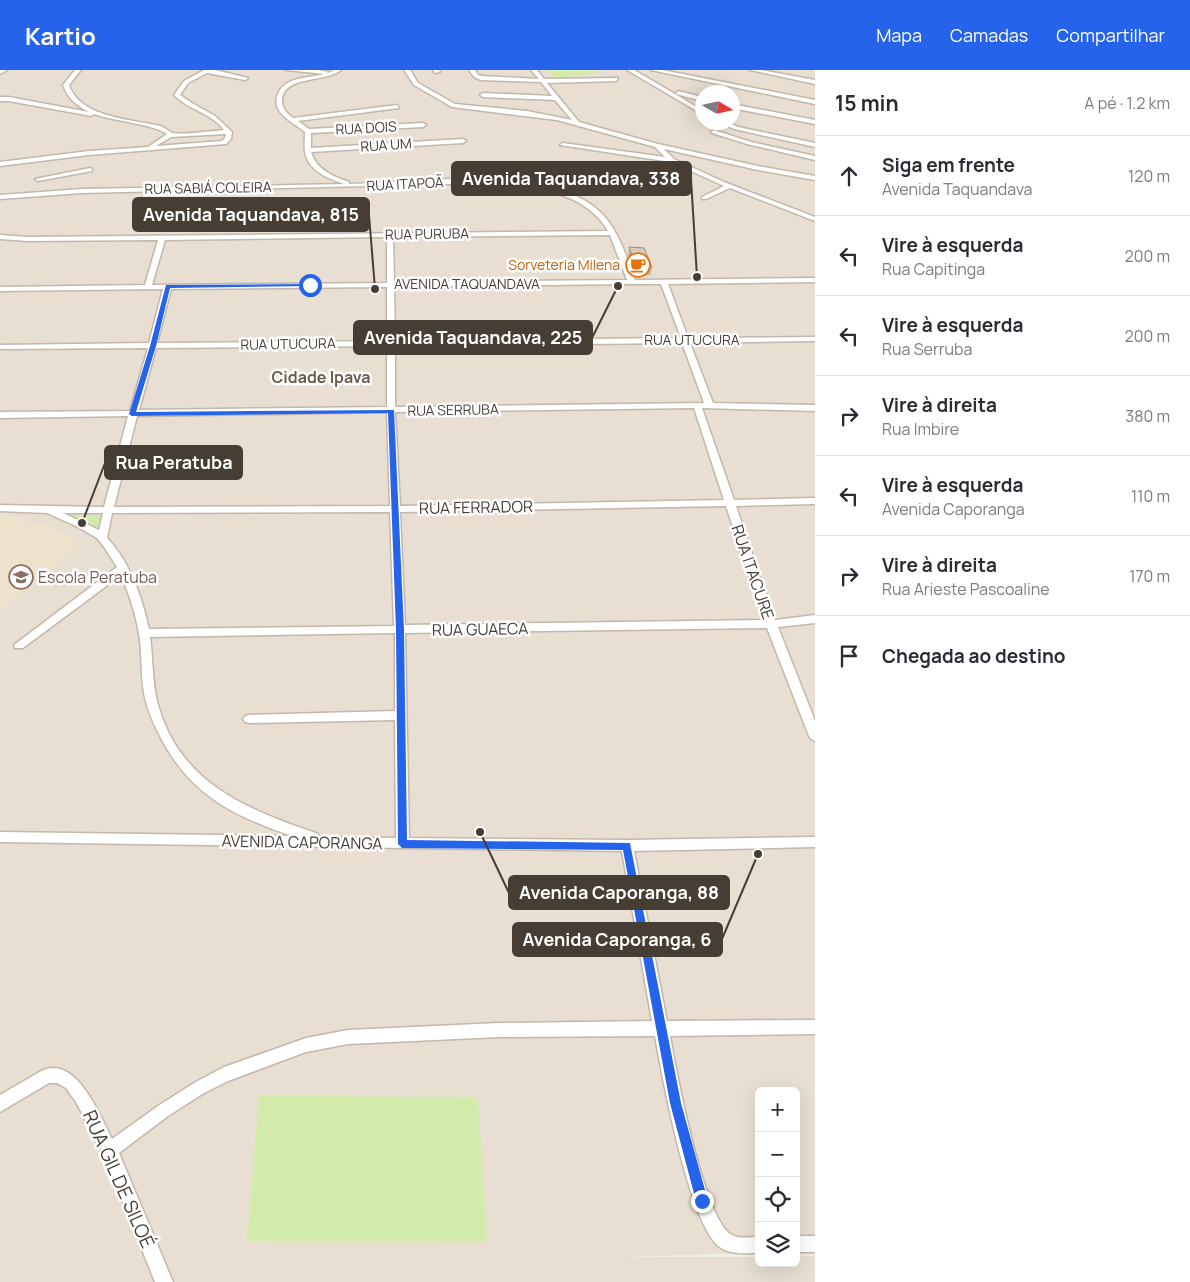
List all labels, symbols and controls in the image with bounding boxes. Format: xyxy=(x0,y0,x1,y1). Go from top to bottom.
text: Kartio xyxy=(25,19,96,52)
text: Mapa xyxy=(876,23,922,47)
text: Camadas xyxy=(950,23,1028,47)
text: Compartilhar xyxy=(1056,23,1165,47)
north arrow xyxy=(695,85,740,130)
text: 15 min xyxy=(835,89,899,117)
text: A pé · 1.2 km xyxy=(1084,92,1170,114)
street label: RUA DOIS xyxy=(335,116,397,139)
street label: RUA UM xyxy=(360,133,412,156)
text: Siga em frente xyxy=(882,152,1015,178)
callout: Avenida Taquandava, 338 xyxy=(452,162,691,195)
icon: ahead xyxy=(835,162,863,190)
text: 120 m xyxy=(1128,165,1170,187)
text: Avenida Taquandava, 338 xyxy=(462,166,680,190)
street label: RUA ITAPOÃ xyxy=(366,172,444,195)
street label: RUA SABIÁ COLEIRA xyxy=(144,177,272,198)
text: Avenida Taquandava xyxy=(882,178,1032,200)
callout: Avenida Taquandava, 815 xyxy=(133,198,369,231)
text: Avenida Taquandava, 815 xyxy=(143,202,359,226)
street label: RUA PURUBA xyxy=(385,223,469,244)
text: Vire à esquerda xyxy=(882,232,1023,258)
icon: left xyxy=(835,242,863,270)
text: 200 m xyxy=(1125,245,1170,267)
cafe icon: Sorveteria Milena xyxy=(625,252,651,278)
place label: Sorveteria Milena xyxy=(508,255,620,274)
text: Rua Capitinga xyxy=(882,258,985,280)
route start xyxy=(299,274,322,297)
street label: AVENIDA TAQUANDAVA xyxy=(394,274,540,293)
text: Vire à esquerda xyxy=(882,312,1023,338)
callout: Avenida Taquandava, 225 xyxy=(354,321,592,354)
icon: left xyxy=(835,322,863,350)
text: Avenida Taquandava, 225 xyxy=(364,325,582,349)
text: 200 m xyxy=(1125,325,1170,347)
street label: RUA UTUCURA xyxy=(644,330,740,349)
street label: RUA UTUCURA xyxy=(240,333,336,354)
text: Rua Serruba xyxy=(882,338,972,360)
district label: Cidade Ipava xyxy=(272,366,370,388)
text: Vire à direita xyxy=(882,392,997,418)
street label: RUA SERRUBA xyxy=(407,399,499,420)
icon: right xyxy=(835,402,863,430)
text: 380 m xyxy=(1125,405,1170,427)
text: Rua Imbire xyxy=(882,418,959,440)
callout: Rua Peratuba xyxy=(105,446,242,479)
text: Rua Peratuba xyxy=(115,450,233,474)
text: Vire à esquerda xyxy=(882,472,1023,498)
icon: left xyxy=(835,482,863,510)
text: 110 m xyxy=(1131,485,1170,507)
street label: RUA FERRADOR xyxy=(419,495,533,519)
text: Avenida Caporanga xyxy=(882,498,1025,520)
street label: RUA ITACURE xyxy=(727,522,779,622)
text: Vire à direita xyxy=(882,552,997,578)
icon: right xyxy=(835,562,863,590)
school or university icon: Escola Peratuba xyxy=(8,564,34,590)
text: 170 m xyxy=(1129,565,1170,587)
place label: Escola Peratuba xyxy=(38,566,157,588)
text: Rua Arieste Pascoaline xyxy=(882,578,1050,600)
street label: RUA GUAECA xyxy=(432,617,528,641)
icon: arrive xyxy=(835,642,863,670)
text: Chegada ao destino xyxy=(882,643,1065,669)
street label: AVENIDA CAPORANGA xyxy=(221,830,383,854)
callout: Avenida Caporanga, 88 xyxy=(509,876,729,909)
text: Avenida Caporanga, 88 xyxy=(519,880,719,904)
callout: Avenida Caporanga, 6 xyxy=(513,923,722,956)
text: Avenida Caporanga, 6 xyxy=(522,927,712,951)
map controls xyxy=(755,1087,800,1267)
button: + xyxy=(755,1087,800,1132)
street label: RUA GIL DE SILOÉ xyxy=(77,1106,161,1252)
button: − xyxy=(755,1132,800,1177)
button: locate xyxy=(755,1177,800,1222)
route end xyxy=(691,1190,714,1213)
button: layers xyxy=(755,1222,800,1267)

